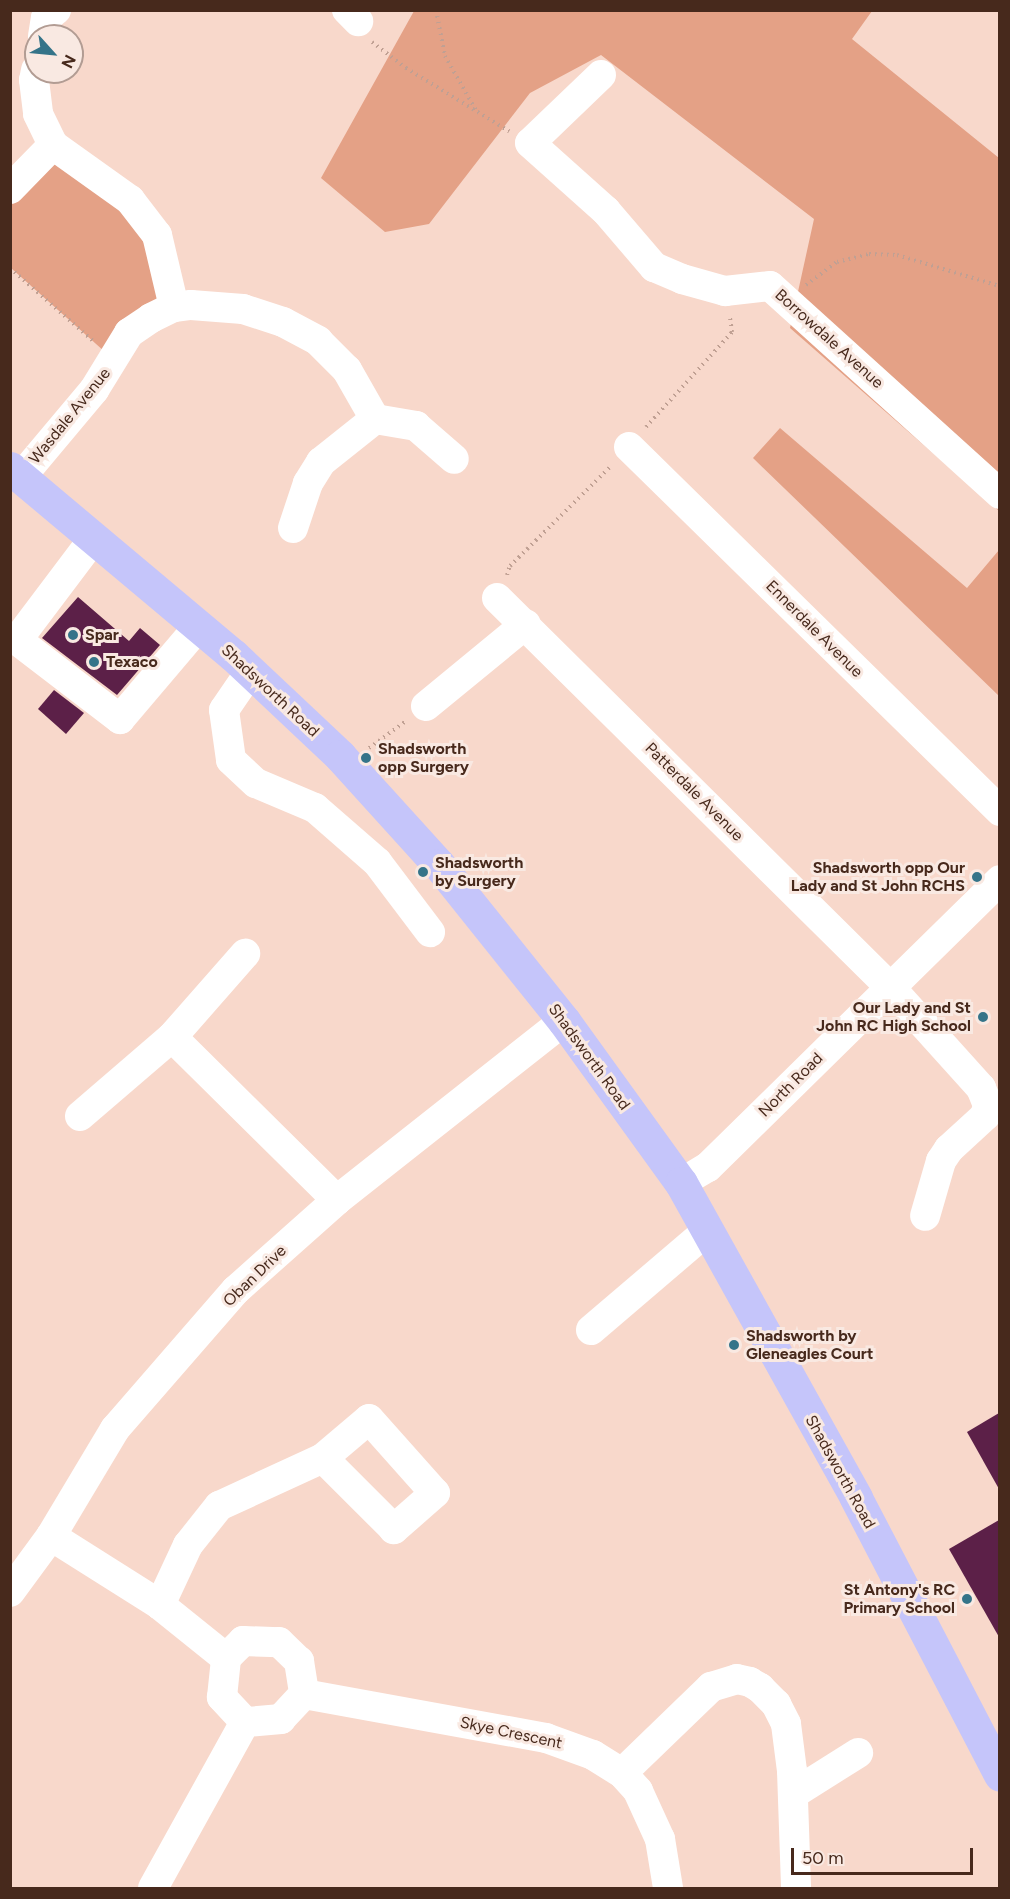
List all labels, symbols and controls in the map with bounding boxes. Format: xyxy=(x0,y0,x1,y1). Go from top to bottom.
north arrow xyxy=(24,24,84,84)
text: N xyxy=(57,52,80,71)
street label: Borrowdale Avenue xyxy=(771,285,887,393)
street label: Wasdale Avenue xyxy=(25,364,115,468)
street label: Ennerdale Avenue xyxy=(761,576,867,682)
place label: Spar xyxy=(85,625,119,645)
marker: Spar xyxy=(66,628,80,642)
street label: Shadsworth Road xyxy=(217,641,323,741)
place label: Texaco xyxy=(106,652,158,672)
marker: Texaco xyxy=(87,655,101,669)
place label: Shadsworth opp Surgery xyxy=(378,739,469,777)
street label: Patterdale Avenue xyxy=(641,739,747,845)
marker: Shadsworth opp Surgery xyxy=(359,751,373,765)
place label: Shadsworth by Surgery xyxy=(435,853,523,891)
place label: Shadsworth opp Our Lady and St John RCHS xyxy=(791,858,965,896)
marker: Shadsworth by Surgery xyxy=(416,865,430,879)
marker: Shadsworth opp Our Lady and St John RCHS xyxy=(970,870,984,884)
place label: Our Lady and St John RC High School xyxy=(816,998,971,1036)
street label: Shadsworth Road xyxy=(544,1000,634,1114)
marker: Our Lady and St John RC High School xyxy=(976,1010,990,1024)
street label: North Road xyxy=(755,1049,827,1121)
street label: Oban Drive xyxy=(220,1241,290,1311)
place label: Shadsworth by Gleneagles Court xyxy=(746,1326,873,1364)
marker: Shadsworth by Gleneagles Court xyxy=(727,1338,741,1352)
street label: Shadsworth Road xyxy=(801,1412,879,1532)
place label: St Antony's RC Primary School xyxy=(843,1580,955,1618)
marker: St Antony's RC Primary School xyxy=(960,1592,974,1606)
street label: Skye Crescent xyxy=(458,1713,564,1753)
scale bar xyxy=(794,1836,976,1874)
text: 50 m xyxy=(802,1847,844,1869)

